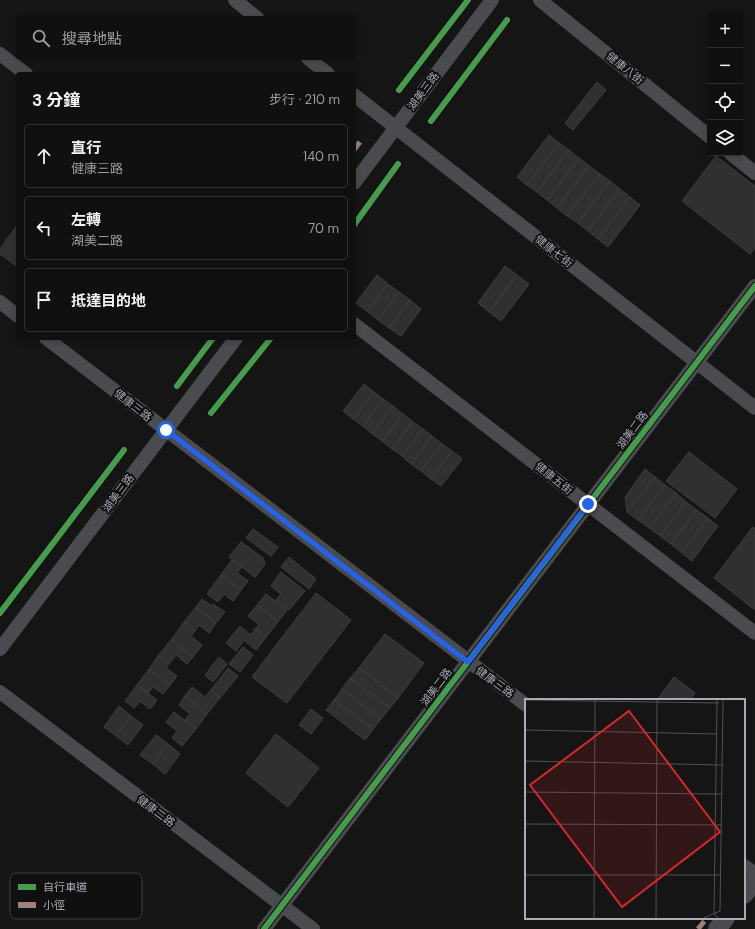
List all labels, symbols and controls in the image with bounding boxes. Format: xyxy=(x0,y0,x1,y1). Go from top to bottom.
map controls xyxy=(707,12,743,156)
button: + xyxy=(707,12,743,48)
search box xyxy=(16,16,356,60)
icon: search xyxy=(30,27,52,49)
text: 搜尋地點 xyxy=(62,29,122,49)
button: − xyxy=(707,48,743,84)
street label: 健康八街 xyxy=(603,49,647,87)
street label: 湖美三路 xyxy=(404,69,442,113)
button: locate xyxy=(707,84,743,120)
text: 3 分鐘 xyxy=(32,89,80,111)
text: 步行 · 210 m xyxy=(269,91,340,108)
button: layers xyxy=(707,120,743,156)
text: 直行 xyxy=(71,138,101,158)
icon: ahead xyxy=(33,145,55,167)
text: 140 m xyxy=(303,148,339,165)
text: 健康三路 xyxy=(71,160,123,177)
text: 左轉 xyxy=(71,210,101,230)
icon: left xyxy=(33,217,55,239)
text: 70 m xyxy=(308,220,339,237)
text: 湖美二路 xyxy=(71,232,123,249)
street label: 健康七街 xyxy=(532,232,576,270)
icon: arrive xyxy=(33,289,55,311)
text: 抵達目的地 xyxy=(71,291,146,311)
street label: 健康三路 xyxy=(111,386,155,424)
street label: 湖美二路 xyxy=(613,408,651,452)
route start xyxy=(157,421,175,439)
street label: 健康五街 xyxy=(532,459,576,497)
street label: 湖美三路 xyxy=(99,471,137,515)
route end xyxy=(579,495,597,513)
street label: 健康三路 xyxy=(473,663,517,701)
street label: 湖美二路 xyxy=(417,665,455,709)
inset map xyxy=(525,699,745,919)
street label: 健康二路 xyxy=(134,792,178,830)
legend xyxy=(10,873,142,919)
text: 自行車道 xyxy=(43,880,87,894)
text: 小徑 xyxy=(43,898,65,912)

